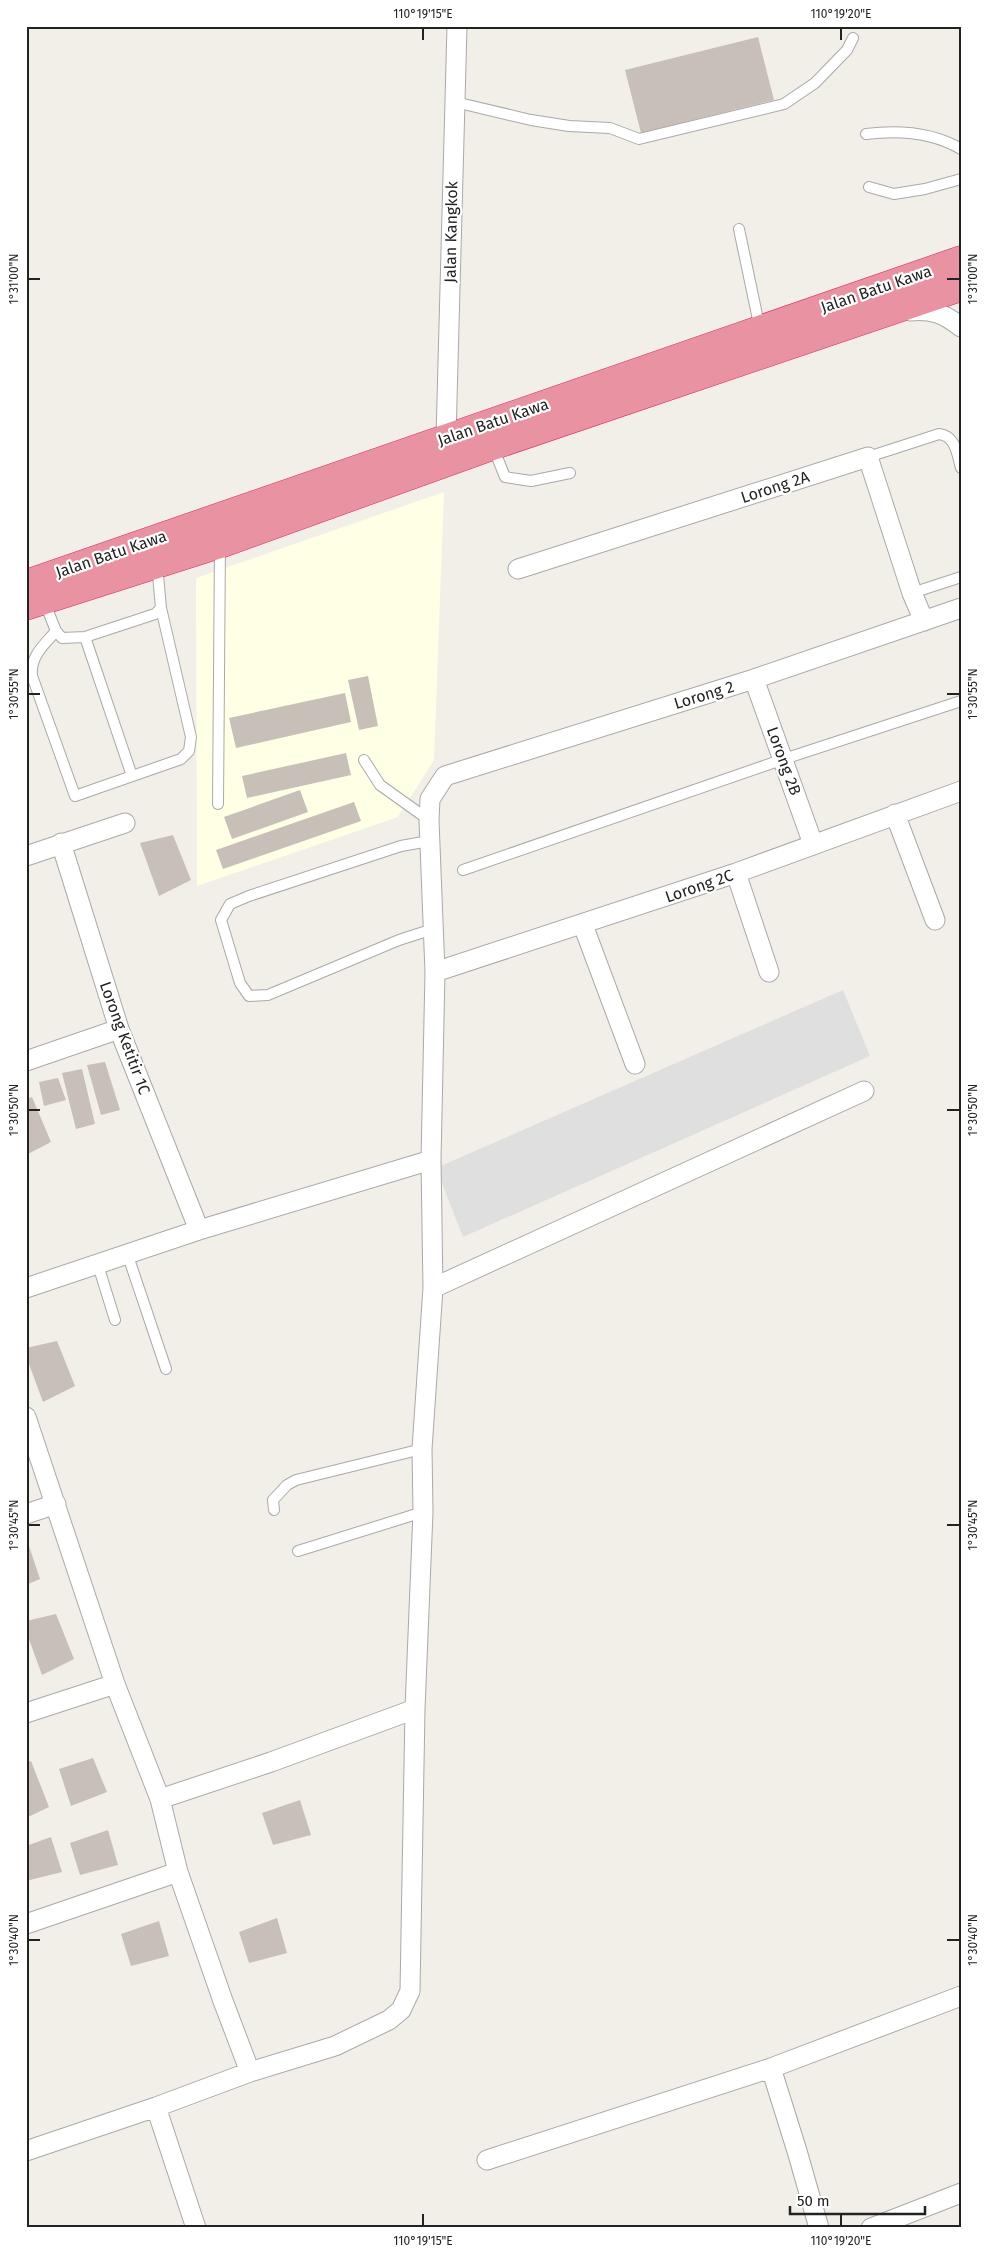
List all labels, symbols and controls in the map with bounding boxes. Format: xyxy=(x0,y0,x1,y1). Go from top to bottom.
text: 110°19'15"E xyxy=(393,7,453,21)
text: 110°19'20"E xyxy=(810,7,872,21)
street label: Jalan Kangkok xyxy=(441,180,461,283)
text: 1°31'00"N xyxy=(7,253,21,305)
text: 1°31'00"N xyxy=(966,253,980,305)
street label: Jalan Batu Kawa xyxy=(818,261,934,317)
street label: Jalan Batu Kawa xyxy=(435,394,551,450)
street label: Lorong 2A xyxy=(738,467,812,507)
street label: Jalan Batu Kawa xyxy=(53,526,169,582)
text: 1°30'55"N xyxy=(7,668,21,720)
text: 1°30'55"N xyxy=(966,668,980,720)
street label: Lorong 2 xyxy=(672,677,736,713)
street label: Lorong 2B xyxy=(763,724,805,798)
street label: Lorong 2C xyxy=(663,866,736,906)
street label: Lorong Ketitir 1C xyxy=(96,979,154,1097)
text: 1°30'50"N xyxy=(7,1084,21,1136)
text: 1°30'50"N xyxy=(966,1084,980,1136)
text: 1°30'45"N xyxy=(7,1499,21,1551)
text: 1°30'45"N xyxy=(966,1499,980,1551)
text: 1°30'40"N xyxy=(7,1914,21,1966)
text: 1°30'40"N xyxy=(966,1914,980,1966)
scale bar xyxy=(790,2184,924,2216)
text: 50 m xyxy=(797,2192,830,2210)
text: 110°19'15"E xyxy=(393,2234,453,2248)
text: 110°19'20"E xyxy=(810,2234,872,2248)

